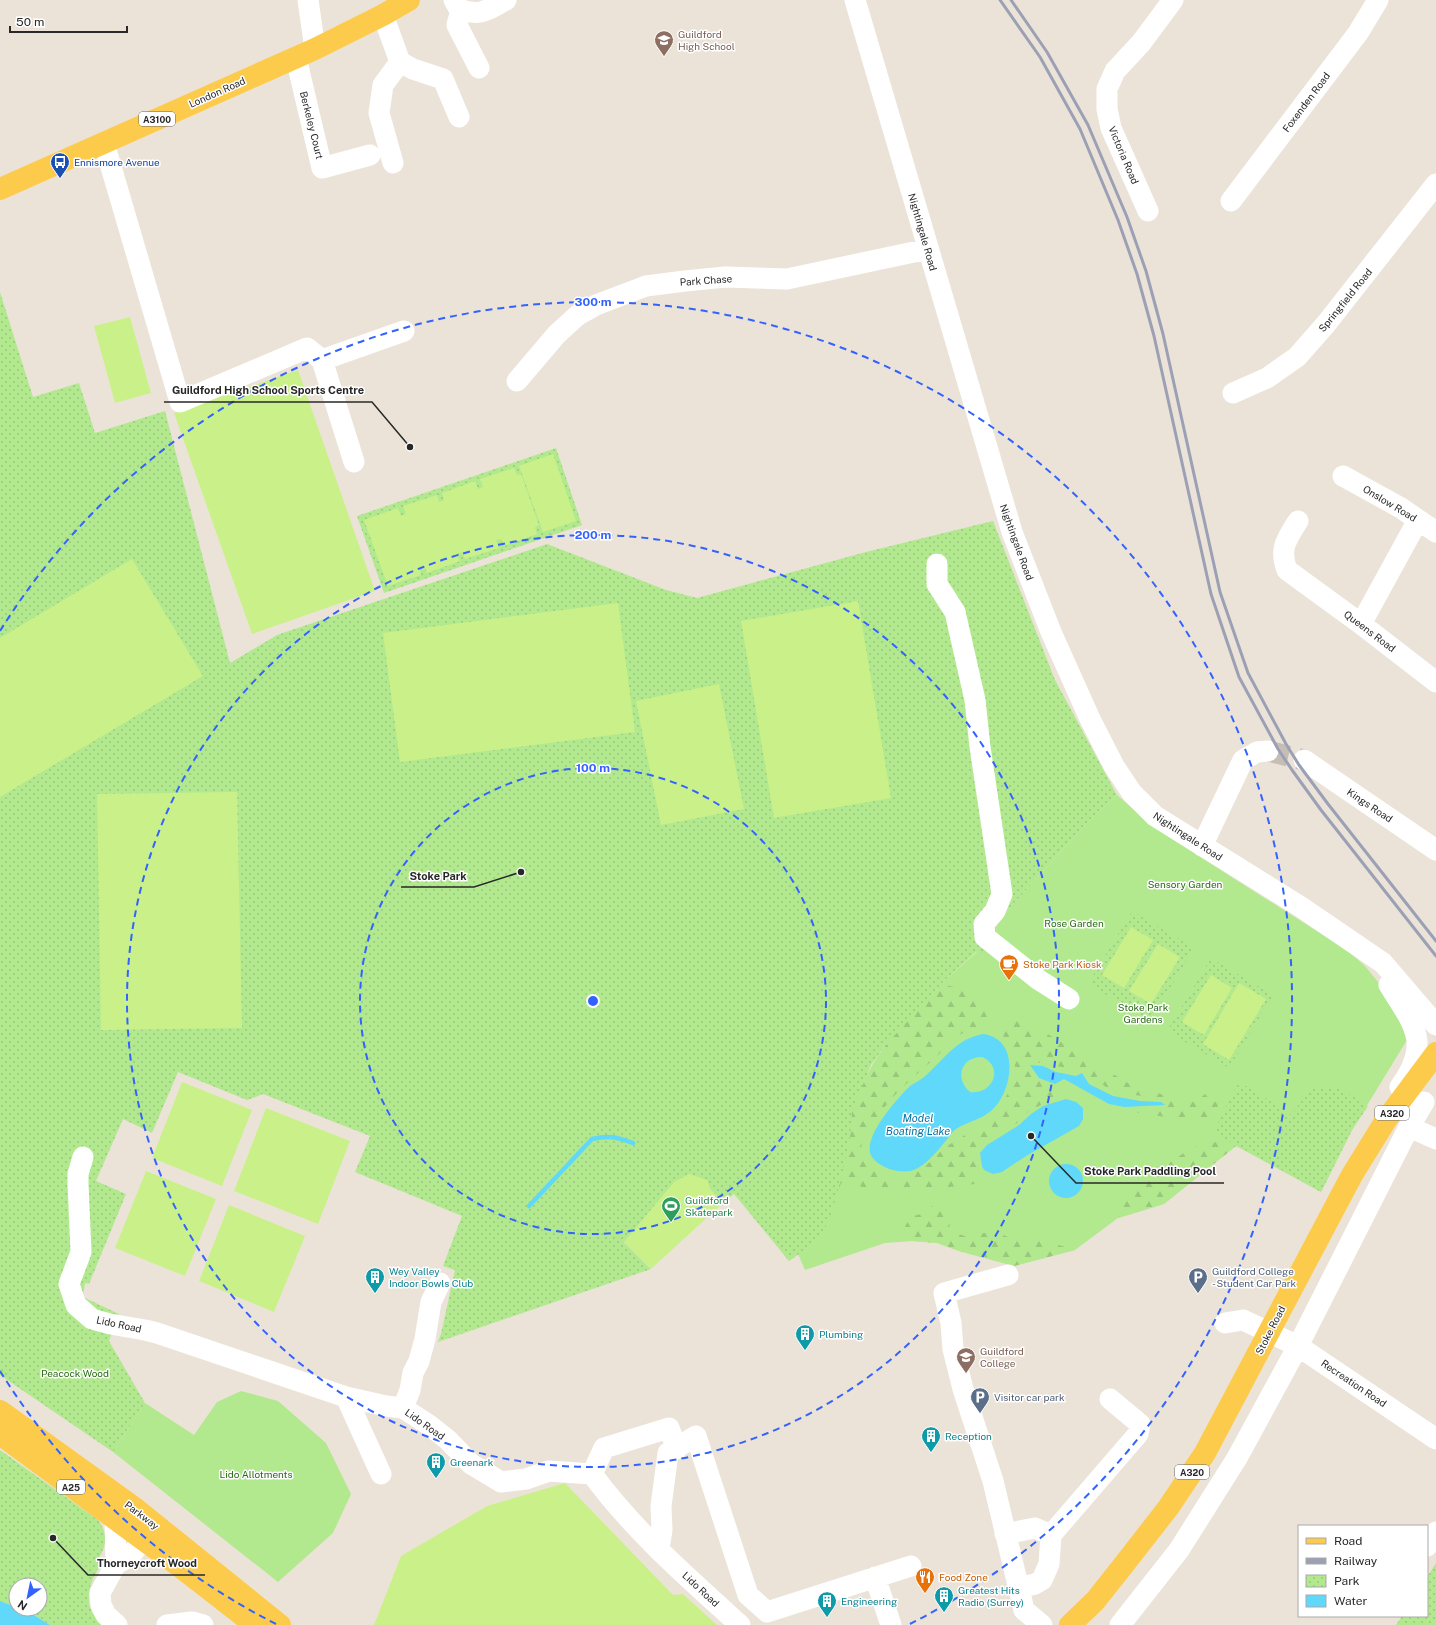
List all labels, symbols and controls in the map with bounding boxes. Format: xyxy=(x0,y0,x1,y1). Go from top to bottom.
scale bar xyxy=(10,8,127,34)
text: 50 m xyxy=(16,15,44,29)
place label: Guildford High School xyxy=(678,28,735,52)
school or university icon: Guildford High School xyxy=(653,29,675,57)
street label: Foxenden Road xyxy=(1280,70,1332,134)
street label: London Road xyxy=(187,74,247,110)
street label: Berkeley Court xyxy=(298,90,326,160)
road number: A3100 xyxy=(139,112,175,126)
street label: Victoria Road xyxy=(1106,124,1142,186)
bus stop icon: Ennismore Avenue xyxy=(49,151,71,179)
place label: Ennismore Avenue xyxy=(74,156,160,168)
street label: Nightingale Road xyxy=(906,192,940,272)
street label: Springfield Road xyxy=(1316,266,1374,334)
street label: Park Chase xyxy=(679,272,733,288)
text: 300 m xyxy=(575,295,612,309)
callout: Guildford High School Sports Centre xyxy=(164,379,372,402)
text: Guildford High School Sports Centre xyxy=(172,384,364,396)
street label: Onslow Road xyxy=(1361,482,1419,524)
street label: Nightingale Road xyxy=(998,502,1036,582)
text: 200 m xyxy=(575,528,611,542)
street label: Queens Road xyxy=(1342,608,1398,654)
text: 100 m xyxy=(576,761,610,775)
street label: Kings Road xyxy=(1345,785,1395,825)
street label: Nightingale Road xyxy=(1151,809,1225,863)
callout: Stoke Park xyxy=(401,864,474,887)
text: Stoke Park xyxy=(409,870,467,882)
park label: Sensory Garden xyxy=(1148,878,1223,890)
park label: Rose Garden xyxy=(1044,917,1104,929)
cafe icon: Stoke Park Kiosk xyxy=(998,953,1020,981)
place label: Stoke Park Kiosk xyxy=(1023,958,1102,970)
centre of rings xyxy=(586,994,600,1008)
park label: Stoke Park Gardens xyxy=(1118,1001,1169,1025)
road number: A320 xyxy=(1375,1106,1409,1120)
water label: Model Boating Lake xyxy=(886,1112,950,1137)
callout: Stoke Park Paddling Pool xyxy=(1076,1160,1224,1183)
text: Stoke Park Paddling Pool xyxy=(1084,1165,1216,1177)
place label: Guildford Skatepark xyxy=(685,1194,733,1218)
sports icon: Guildford Skatepark xyxy=(660,1195,682,1223)
place label: Wey Valley Indoor Bowls Club xyxy=(389,1265,473,1289)
place label: Guildford College - Student Car Park xyxy=(1212,1265,1297,1289)
building icon: Wey Valley Indoor Bowls Club xyxy=(364,1266,386,1294)
parking icon: Guildford College - Student Car Park xyxy=(1187,1266,1209,1294)
street label: Stoke Road xyxy=(1253,1304,1287,1356)
street label: Lido Road xyxy=(95,1313,143,1335)
building icon: Plumbing xyxy=(794,1323,816,1351)
place label: Plumbing xyxy=(819,1328,863,1340)
place label: Guildford College xyxy=(980,1345,1024,1369)
school or university icon: Guildford College xyxy=(955,1346,977,1374)
street label: Recreation Road xyxy=(1319,1357,1389,1409)
park label: Peacock Wood xyxy=(41,1367,109,1379)
parking icon: Visitor car park xyxy=(969,1386,991,1414)
place label: Visitor car park xyxy=(994,1391,1065,1403)
street label: Lido Road xyxy=(403,1406,447,1442)
building icon: Reception xyxy=(920,1425,942,1453)
place label: Reception xyxy=(945,1430,992,1442)
building icon: Greenark xyxy=(425,1451,447,1479)
place label: Greenark xyxy=(450,1456,494,1468)
road number: A320 xyxy=(1175,1465,1209,1479)
park label: Lido Allotments xyxy=(219,1468,293,1480)
road number: A25 xyxy=(57,1480,85,1494)
street label: Parkway xyxy=(122,1498,162,1532)
legend xyxy=(1298,1525,1428,1617)
text: Road xyxy=(1334,1534,1362,1548)
callout: Thorneycroft Wood xyxy=(88,1552,205,1575)
text: Railway xyxy=(1334,1554,1378,1568)
text: Thorneycroft Wood xyxy=(97,1557,197,1569)
restaurant icon: Food Zone xyxy=(914,1566,936,1594)
street label: Lido Road xyxy=(680,1569,722,1609)
place label: Food Zone xyxy=(939,1571,988,1583)
text: Park xyxy=(1334,1574,1360,1588)
north arrow xyxy=(8,1577,48,1617)
place label: Greatest Hits Radio (Surrey) xyxy=(958,1584,1024,1608)
building icon: Greatest Hits Radio (Surrey) xyxy=(933,1585,955,1613)
building icon: Engineering xyxy=(816,1590,838,1618)
text: Water xyxy=(1334,1594,1368,1608)
place label: Engineering xyxy=(841,1595,897,1607)
text: N xyxy=(16,1598,29,1613)

